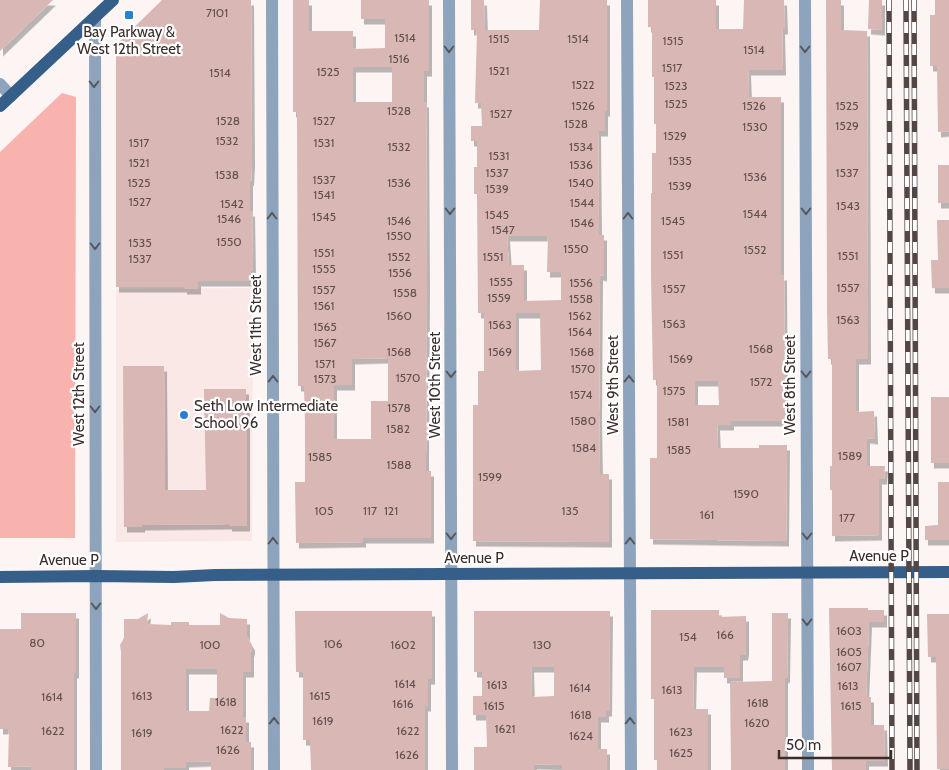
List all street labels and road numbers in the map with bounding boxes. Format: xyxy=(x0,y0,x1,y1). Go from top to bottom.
street label: West 11th Street xyxy=(247,275,265,375)
street label: West 10th Street xyxy=(426,332,444,438)
street label: West 9th Street xyxy=(604,335,622,435)
street label: West 8th Street xyxy=(781,335,799,435)
street label: West 12th Street xyxy=(70,342,88,446)
street label: Avenue P xyxy=(849,547,909,565)
street label: Avenue P xyxy=(444,549,504,567)
street label: Avenue P xyxy=(39,551,99,569)

